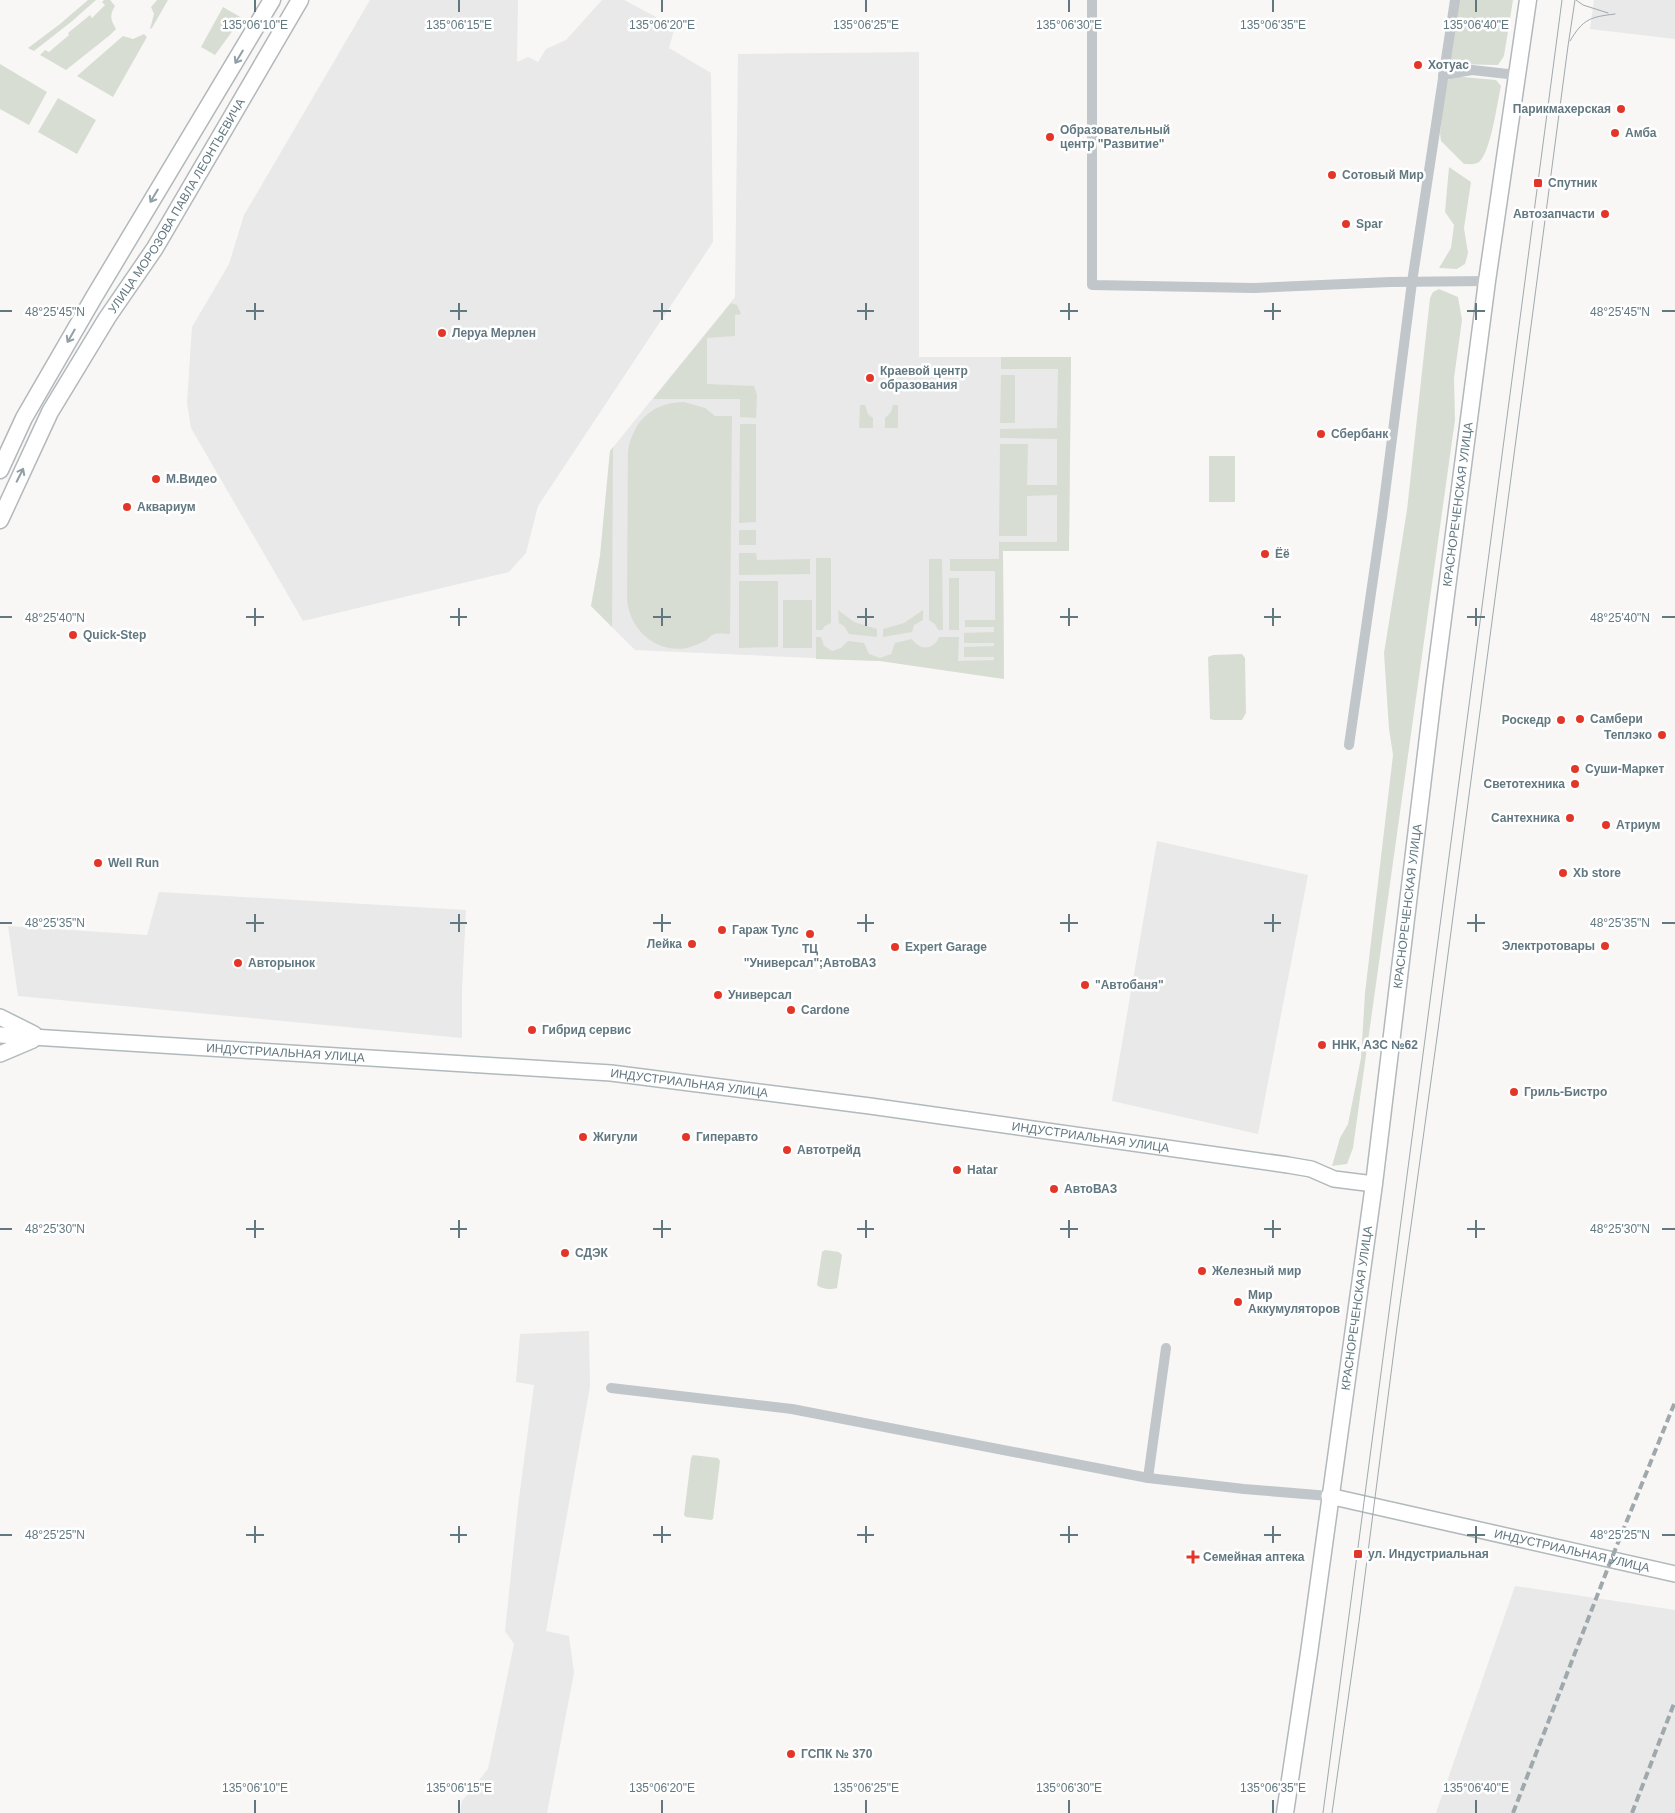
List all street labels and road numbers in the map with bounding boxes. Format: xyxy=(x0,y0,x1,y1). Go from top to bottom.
street label: УЛИЦА МОРОЗОВА ПАВЛА ЛЕОНТЬЕВИЧА xyxy=(105,96,248,316)
street label: КРАСНОРЕЧЕНСКАЯ УЛИЦА xyxy=(1440,421,1475,587)
street label: КРАСНОРЕЧЕНСКАЯ УЛИЦА xyxy=(1391,823,1424,989)
street label: ИНДУСТРИАЛЬНАЯ УЛИЦА xyxy=(206,1041,365,1065)
street label: ИНДУСТРИАЛЬНАЯ УЛИЦА xyxy=(610,1066,769,1100)
street label: ИНДУСТРИАЛЬНАЯ УЛИЦА xyxy=(1011,1119,1170,1155)
street label: КРАСНОРЕЧЕНСКАЯ УЛИЦА xyxy=(1338,1225,1375,1391)
street label: ИНДУСТРИАЛЬНАЯ УЛИЦА xyxy=(1493,1526,1651,1575)

